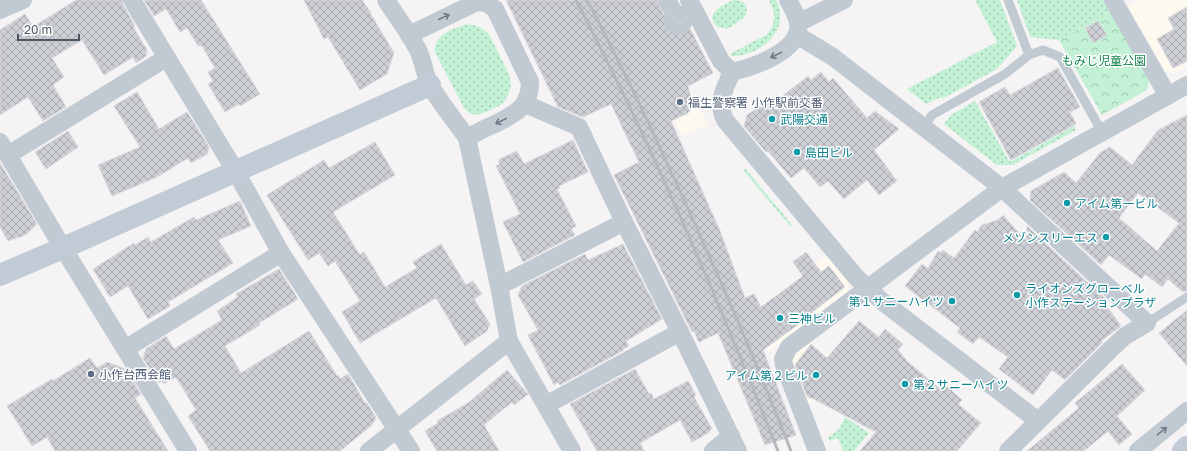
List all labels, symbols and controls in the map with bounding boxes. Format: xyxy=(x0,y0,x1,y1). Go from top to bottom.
one-way arrow xyxy=(438,13,450,20)
scale bar xyxy=(18,16,79,42)
text: 20 m xyxy=(24,22,52,37)
one-way arrow xyxy=(770,52,782,59)
park label: もみじ児童公園 xyxy=(1062,53,1146,68)
place label: 福生警察署 小作駅前交番 xyxy=(688,95,823,110)
marker: 福生警察署 小作駅前交番 xyxy=(675,97,685,107)
place label: 武陽交通 xyxy=(780,112,828,127)
marker: 武陽交通 xyxy=(767,114,777,124)
one-way arrow xyxy=(495,117,507,125)
place label: 島田ビル xyxy=(805,145,853,160)
marker: 島田ビル xyxy=(792,147,802,157)
place label: アイム第一ビル xyxy=(1075,196,1158,211)
marker: アイム第一ビル xyxy=(1062,198,1072,208)
place label: メゾンスリーエス xyxy=(1002,230,1098,245)
marker: メゾンスリーエス xyxy=(1101,232,1111,242)
place label: ライオンズグローベル 小作ステーションプラザ xyxy=(1025,281,1156,310)
marker: ライオンズグローベル 小作ステーションプラザ xyxy=(1012,290,1022,300)
place label: 第１サニーハイツ xyxy=(848,294,944,309)
marker: 第１サニーハイツ xyxy=(947,296,957,306)
place label: 三神ビル xyxy=(788,311,836,326)
marker: 三神ビル xyxy=(775,313,785,323)
place label: 小作台西会館 xyxy=(99,367,171,382)
place label: アイム第２ビル xyxy=(725,368,808,383)
marker: 小作台西会館 xyxy=(86,369,96,379)
marker: アイム第２ビル xyxy=(811,370,821,380)
place label: 第２サニーハイツ xyxy=(913,377,1009,392)
marker: 第２サニーハイツ xyxy=(900,379,910,389)
one-way arrow xyxy=(1157,426,1168,435)

